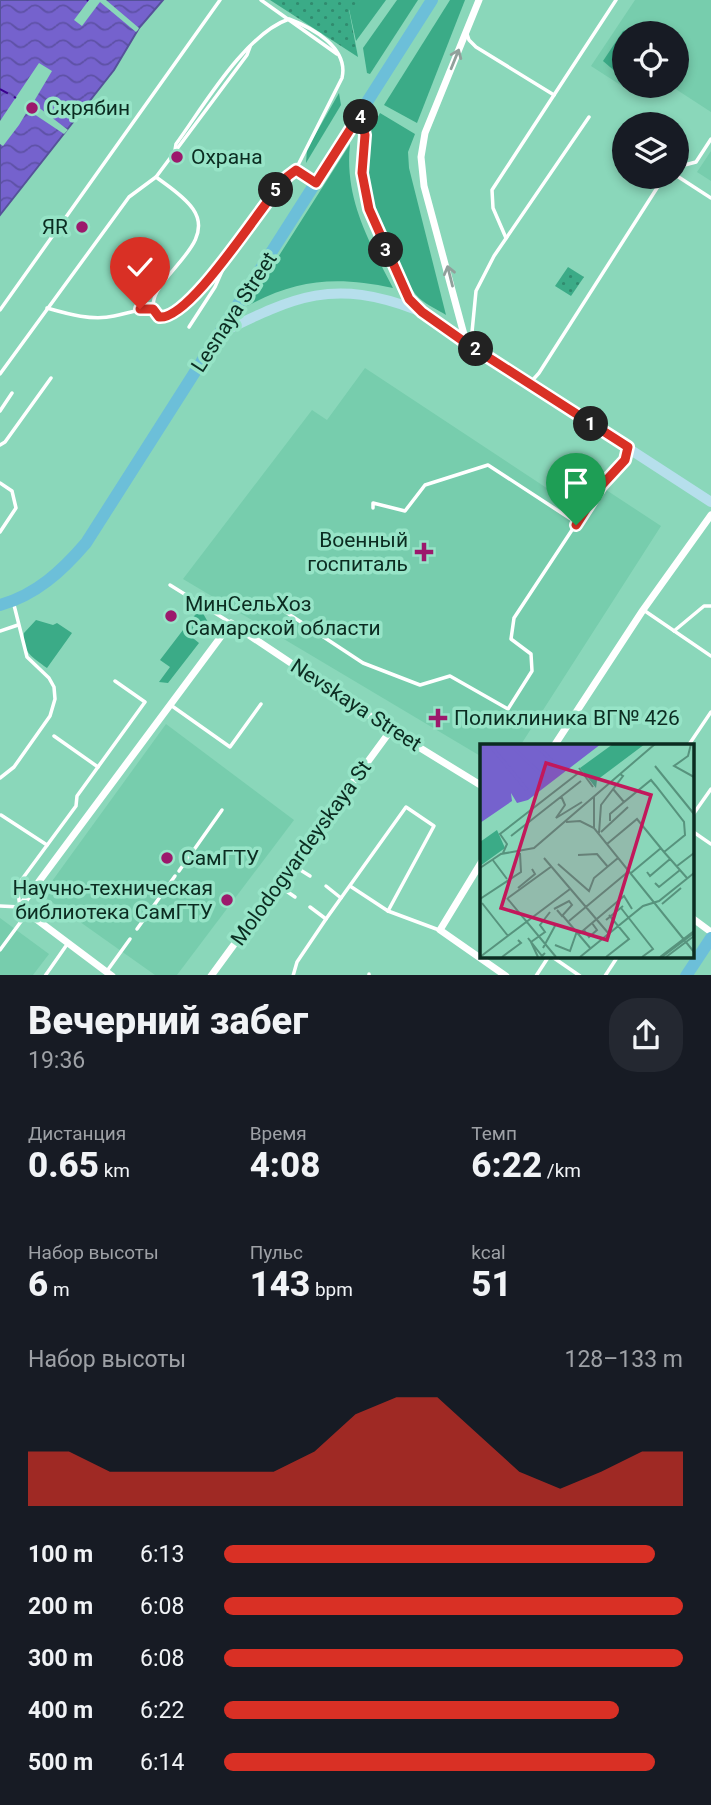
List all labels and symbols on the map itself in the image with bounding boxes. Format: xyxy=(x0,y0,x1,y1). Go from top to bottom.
one-way arrow xyxy=(450,49,463,70)
place label: Скрябин xyxy=(46,96,130,120)
marker: Скрябин xyxy=(24,100,40,116)
pin: 4 xyxy=(344,100,378,134)
place label: Охрана xyxy=(191,145,263,169)
marker: Охрана xyxy=(169,149,185,165)
pin: 5 xyxy=(258,172,294,208)
place label: ЯR xyxy=(42,215,68,239)
marker: ЯR xyxy=(74,219,90,235)
pin: 3 xyxy=(368,232,404,268)
pin xyxy=(110,237,170,309)
street label: Lesnaya Street xyxy=(186,248,282,376)
one-way arrow xyxy=(443,266,456,288)
pin: 2 xyxy=(458,332,494,366)
pin: 1 xyxy=(574,406,608,442)
pin xyxy=(546,453,606,525)
place label: Военный госпиталь xyxy=(307,528,408,576)
marker: Военный госпиталь xyxy=(414,542,434,562)
place label: МинСельХоз Самарской области xyxy=(185,592,381,640)
marker: МинСельХоз Самарской области xyxy=(163,608,179,624)
street label: Nevskaya Street xyxy=(286,654,426,756)
place label: Поликлиника ВГ№ 426 xyxy=(454,706,680,730)
marker: Поликлиника ВГ№ 426 xyxy=(428,708,448,728)
inset map xyxy=(480,744,694,958)
street label: Molodogvardeyskaya St xyxy=(226,756,376,950)
place label: СамГТУ xyxy=(181,846,259,870)
marker: СамГТУ xyxy=(159,850,175,866)
place label: Научно-техническая библиотека СамГТУ xyxy=(13,876,213,924)
marker: Научно-техническая библиотека СамГТУ xyxy=(219,892,235,908)

